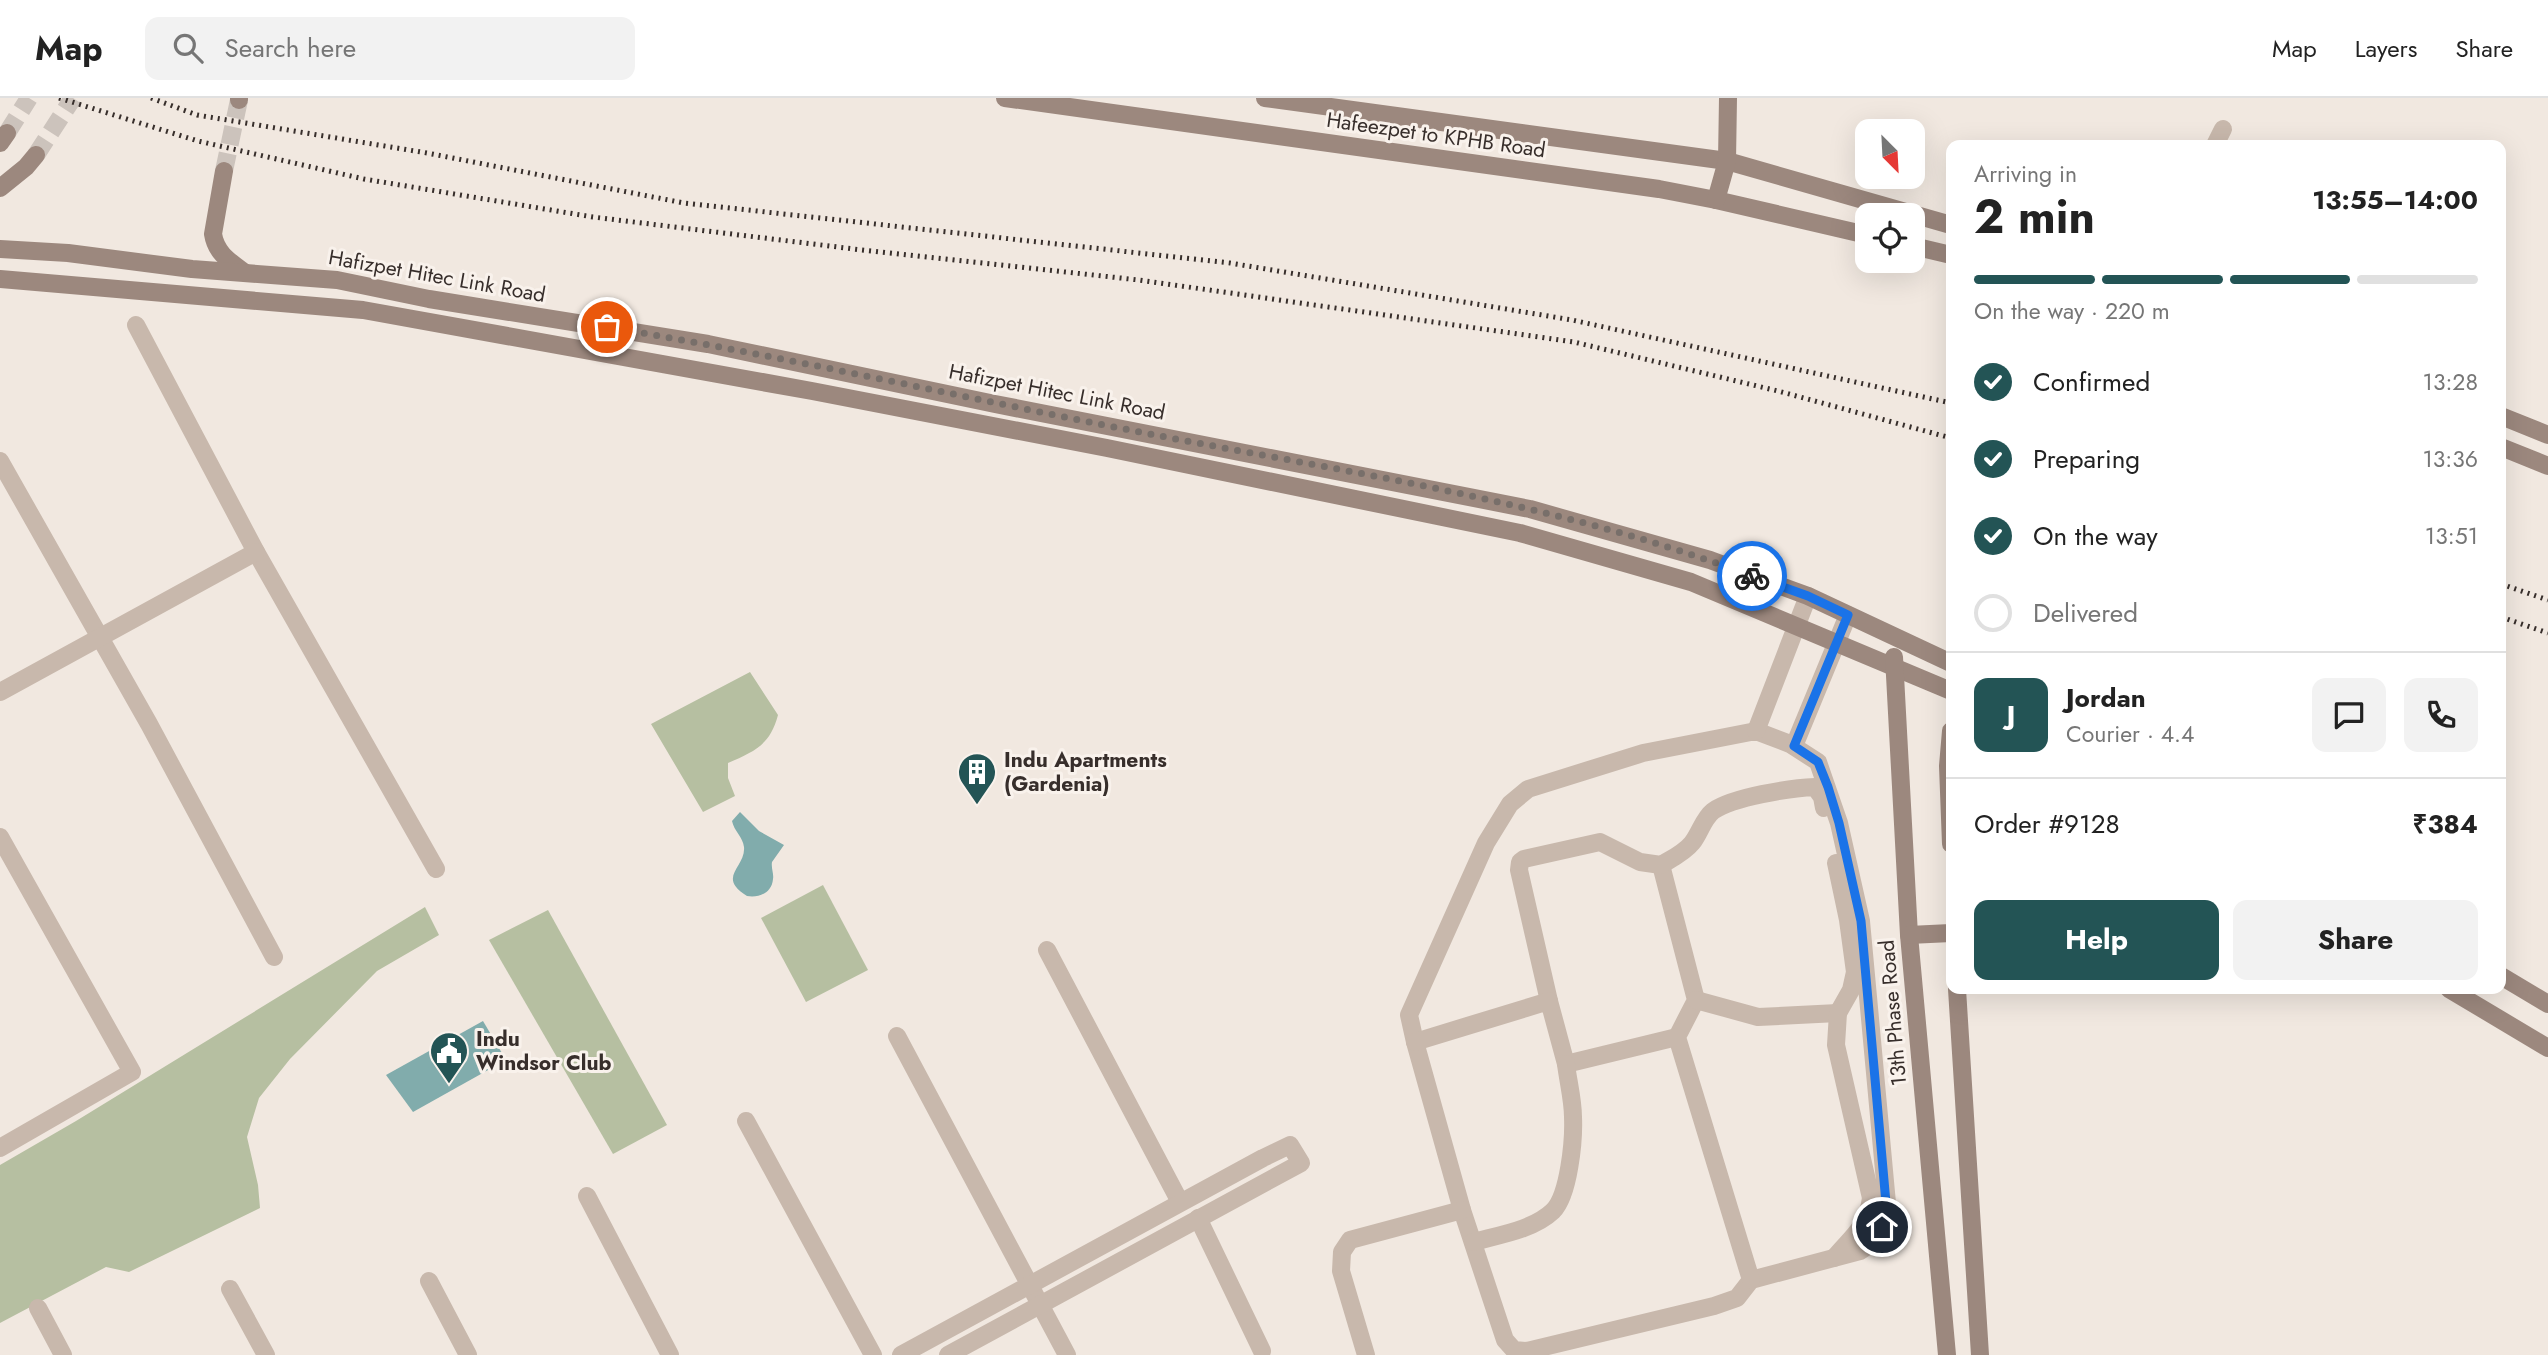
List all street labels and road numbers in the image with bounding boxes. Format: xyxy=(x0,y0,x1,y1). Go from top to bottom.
street label: Hafeezpet to KPHB Road xyxy=(1325,105,1547,165)
street label: Hafizpet Hitec Link Road xyxy=(326,242,548,310)
street label: Hafizpet Hitec Link Road xyxy=(946,356,1168,428)
street label: 13th Phase Road xyxy=(1872,939,1914,1087)

